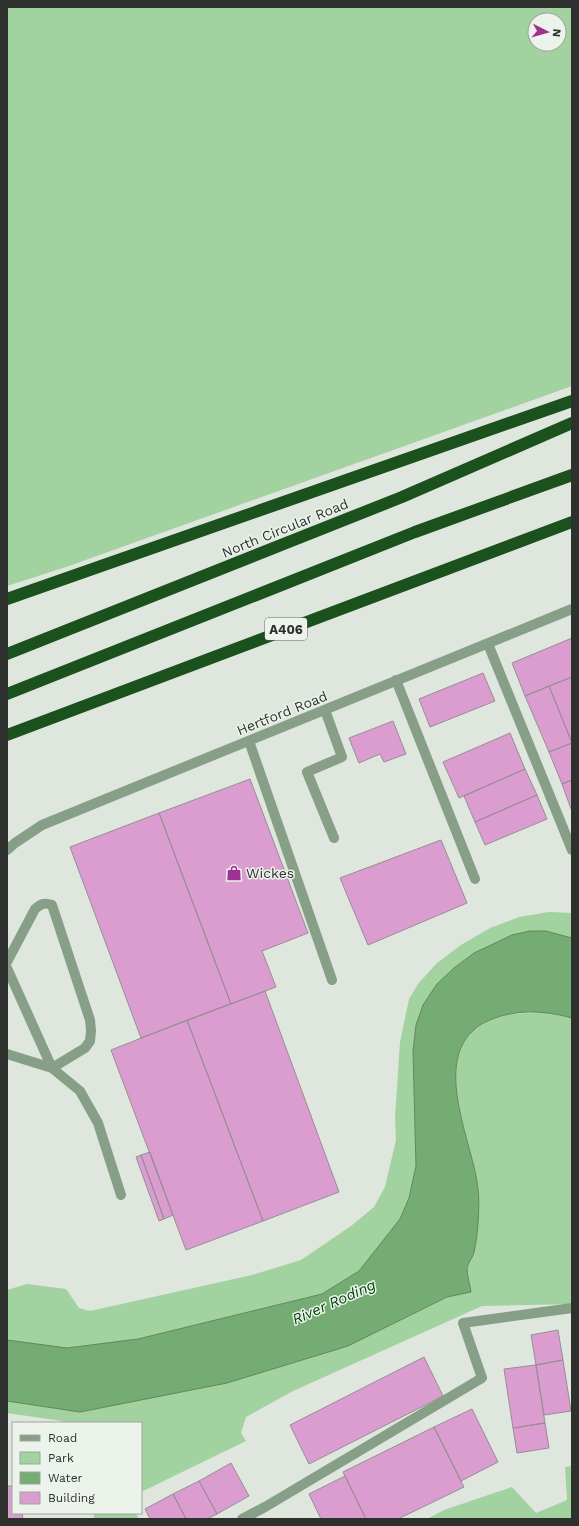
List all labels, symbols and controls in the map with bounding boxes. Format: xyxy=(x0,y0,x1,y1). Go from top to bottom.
north arrow xyxy=(527,12,567,52)
text: N xyxy=(550,28,563,38)
street label: North Circular Road xyxy=(219,495,351,561)
road number: A406 xyxy=(265,618,307,640)
street label: Hertford Road xyxy=(234,688,330,738)
shop icon: Wickes xyxy=(225,864,243,882)
place label: Wickes xyxy=(246,865,294,881)
water label: River Roding xyxy=(289,1276,379,1328)
legend xyxy=(12,1422,142,1514)
text: Road xyxy=(48,1431,77,1445)
text: Park xyxy=(48,1451,74,1465)
text: Water xyxy=(48,1471,83,1485)
text: Building xyxy=(48,1491,95,1505)

